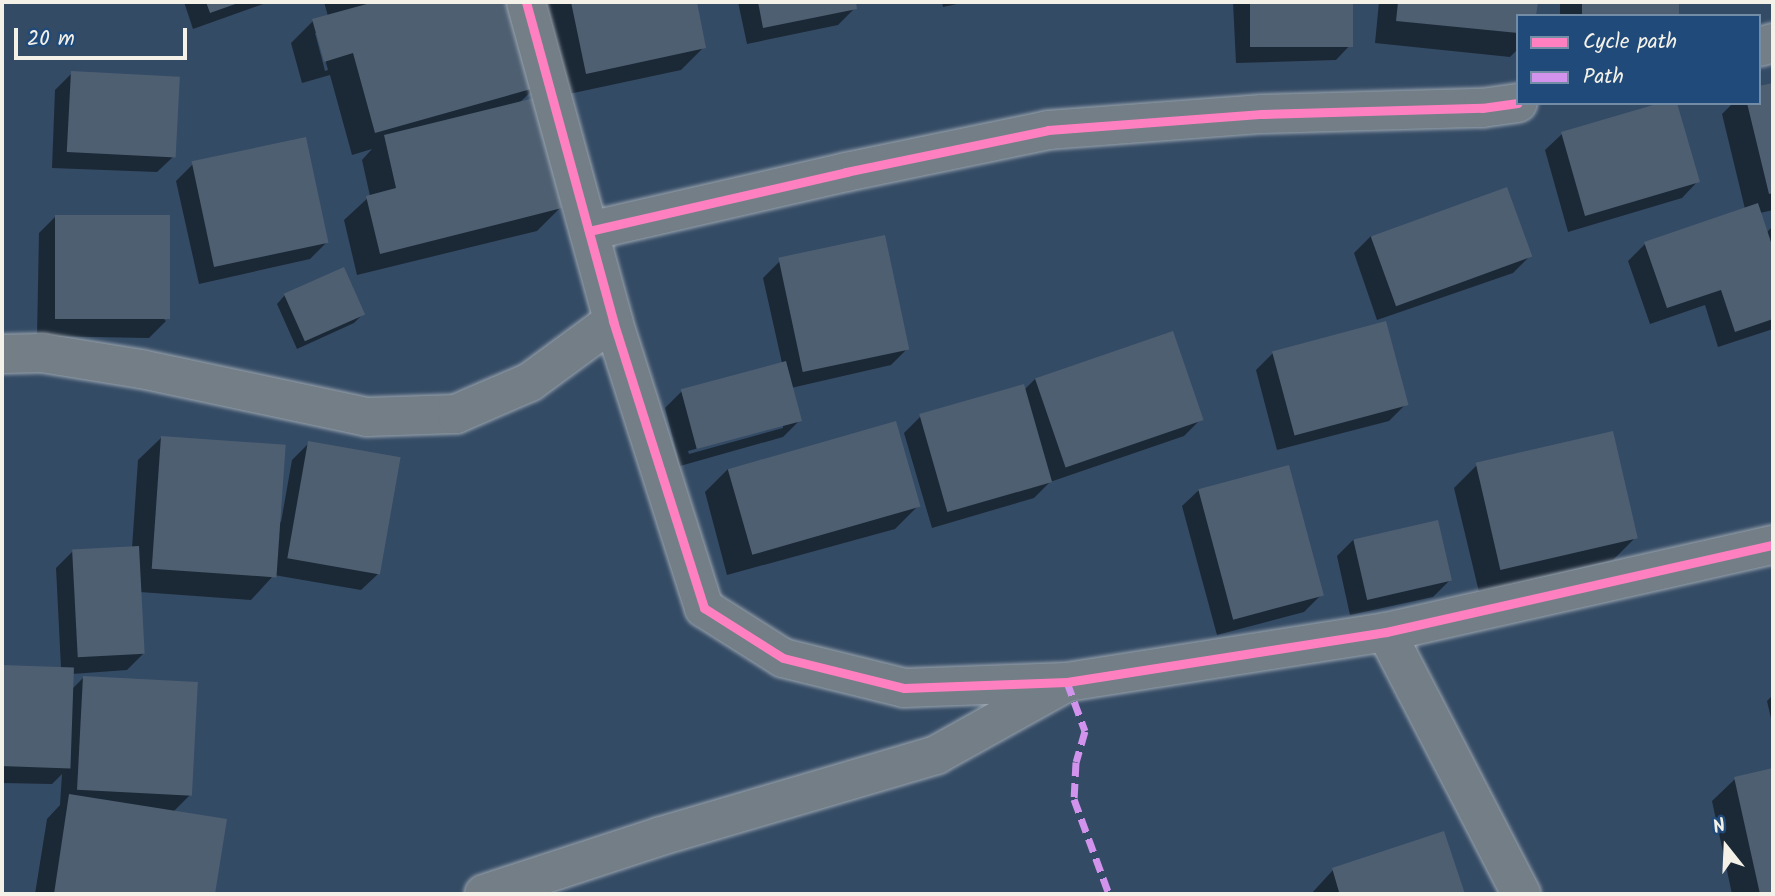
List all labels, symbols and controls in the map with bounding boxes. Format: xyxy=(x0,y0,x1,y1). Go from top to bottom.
scale bar xyxy=(18,14,191,58)
legend xyxy=(1516,14,1761,105)
text: 20 m xyxy=(27,23,75,56)
text: Cycle path xyxy=(1583,26,1677,59)
text: Path xyxy=(1583,61,1624,94)
text: N xyxy=(1709,811,1730,843)
north arrow xyxy=(1691,812,1761,882)

